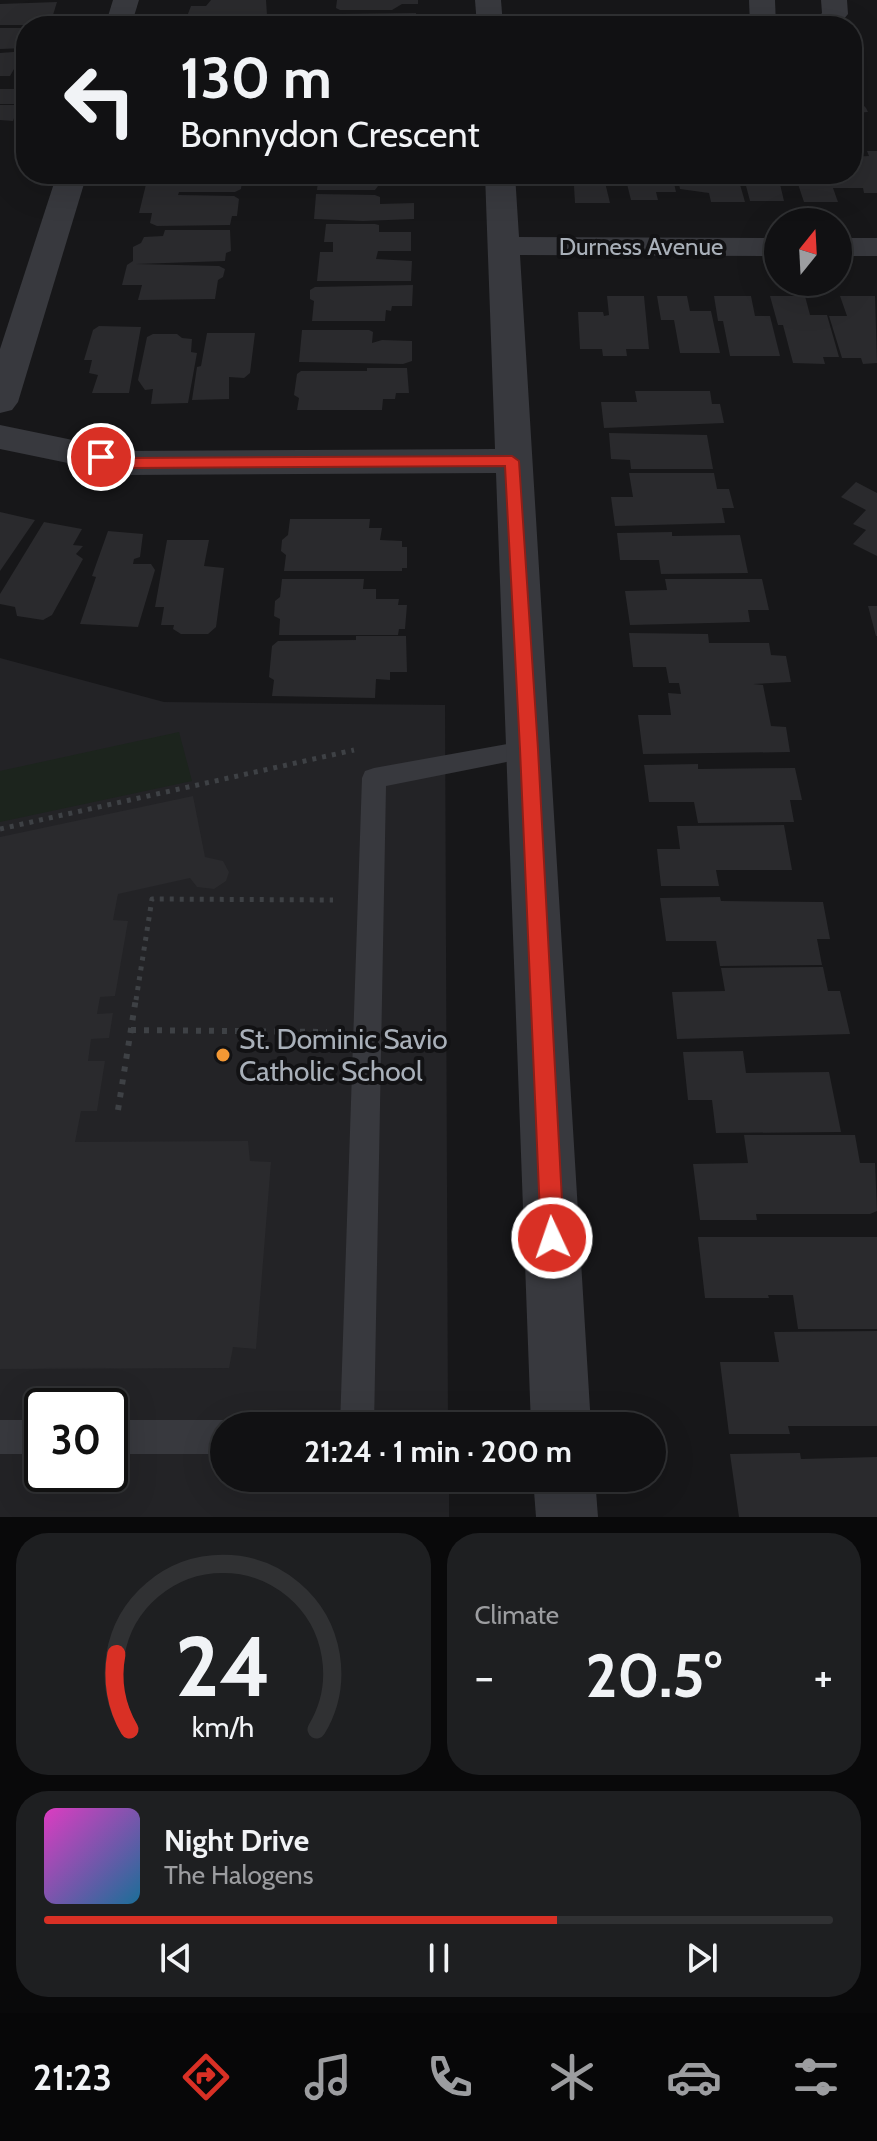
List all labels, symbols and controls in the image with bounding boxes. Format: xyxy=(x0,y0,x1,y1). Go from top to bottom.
text: 130 m xyxy=(180,44,332,112)
icon: left xyxy=(48,48,152,152)
text: Bonnydon Crescent xyxy=(180,112,480,156)
north arrow xyxy=(764,208,852,296)
map controls xyxy=(764,208,852,296)
street label: Durness Avenue xyxy=(559,232,723,261)
pin xyxy=(67,423,135,491)
icon: arrive xyxy=(79,435,123,479)
place label: St. Dominic Savio Catholic School xyxy=(239,1022,448,1088)
marker: St. Dominic Savio Catholic School xyxy=(214,1046,232,1064)
position arrow xyxy=(510,1196,594,1280)
speed limit sign: 30 xyxy=(24,1388,128,1492)
text: 21:24 · 1 min · 200 m xyxy=(304,1433,572,1470)
text: Climate xyxy=(475,1599,559,1631)
text: 24 xyxy=(175,1616,271,1717)
text: 20.5° xyxy=(586,1639,722,1712)
text: − xyxy=(475,1650,494,1703)
text: + xyxy=(814,1650,833,1703)
text: km/h xyxy=(192,1709,255,1744)
text: Night Drive xyxy=(164,1822,309,1859)
text: The Halogens xyxy=(164,1859,313,1891)
icon: previous xyxy=(154,1936,198,1980)
icon: pause xyxy=(417,1936,461,1980)
icon: next xyxy=(680,1936,724,1980)
icon: directions xyxy=(178,2049,234,2105)
icon: music xyxy=(300,2049,356,2105)
icon: phone xyxy=(422,2049,478,2105)
icon: climate xyxy=(544,2049,600,2105)
icon: car xyxy=(666,2049,722,2105)
icon: filters xyxy=(788,2049,844,2105)
text: 21:23 xyxy=(33,2055,112,2099)

